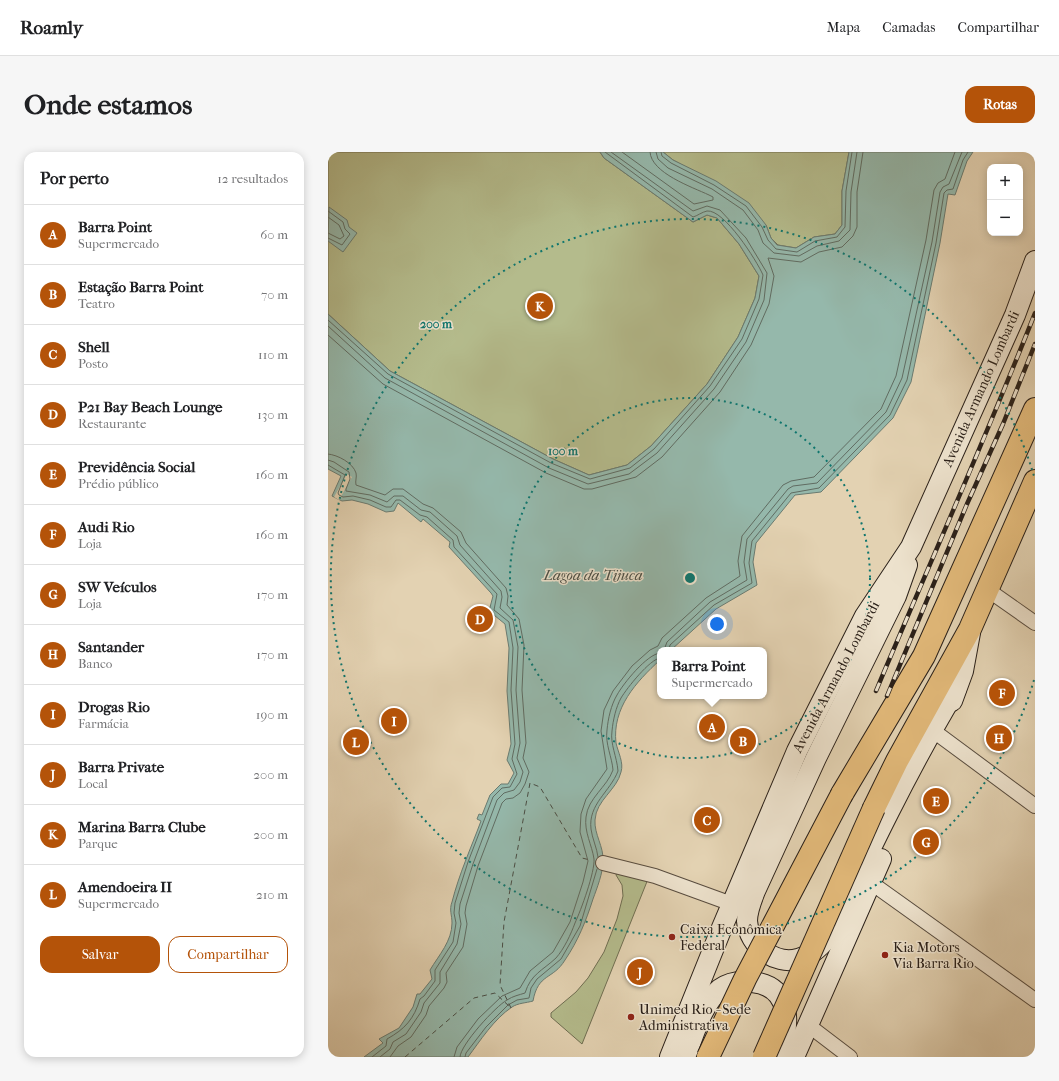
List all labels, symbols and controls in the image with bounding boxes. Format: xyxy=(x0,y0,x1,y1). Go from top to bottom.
text: Roamly xyxy=(20,17,83,39)
text: Mapa xyxy=(827,19,860,36)
text: Camadas xyxy=(882,19,936,36)
text: Compartilhar xyxy=(958,19,1039,36)
button: Rotas xyxy=(965,86,1035,123)
text: Onde estamos xyxy=(24,88,192,121)
map controls xyxy=(987,164,1023,236)
button: + xyxy=(987,164,1023,200)
text: Por perto xyxy=(40,168,109,188)
text: 12 resultados xyxy=(217,171,288,186)
button: − xyxy=(987,200,1023,236)
text: Barra Point xyxy=(78,218,152,236)
text: A xyxy=(49,227,57,242)
text: 60 m xyxy=(260,227,288,242)
text: Supermercado xyxy=(78,236,159,251)
text: Estação Barra Point xyxy=(78,278,204,296)
text: B xyxy=(49,287,57,302)
text: 70 m xyxy=(261,287,288,302)
pin: K xyxy=(527,291,553,321)
text: Teatro xyxy=(78,296,115,311)
street label: Avenida Armando Lombardi xyxy=(938,308,1023,471)
text: 200 m xyxy=(420,317,453,331)
text: Shell xyxy=(78,338,110,356)
text: C xyxy=(49,347,57,362)
text: 110 m xyxy=(258,347,288,362)
text: Posto xyxy=(78,356,108,371)
text: P21 Bay Beach Lounge xyxy=(78,398,223,416)
text: D xyxy=(48,407,58,422)
text: 130 m xyxy=(257,407,288,422)
text: Restaurante xyxy=(78,416,147,431)
text: 100 m xyxy=(548,444,579,458)
text: Previdência Social xyxy=(78,458,195,476)
text: E xyxy=(49,467,57,482)
text: 160 m xyxy=(256,467,288,482)
text: Prédio público xyxy=(78,476,159,491)
text: Audi Rio xyxy=(78,518,135,536)
text: F xyxy=(50,527,56,542)
text: 160 m xyxy=(256,527,288,542)
text: Loja xyxy=(78,536,102,551)
water label: Lagoa da Tijuca xyxy=(542,566,643,584)
centre of rings xyxy=(683,571,697,585)
text: SW Veículos xyxy=(78,578,157,596)
text: G xyxy=(48,587,58,602)
text: 170 m xyxy=(256,587,288,602)
text: Loja xyxy=(78,596,102,611)
street label: Avenida Armando Lombardi xyxy=(788,598,883,757)
pin: D xyxy=(467,604,493,634)
your location xyxy=(707,614,727,634)
text: Santander xyxy=(78,638,144,656)
text: H xyxy=(48,647,58,662)
text: 170 m xyxy=(256,647,288,662)
popup xyxy=(657,647,767,699)
text: Banco xyxy=(78,656,112,671)
text: Barra Point xyxy=(671,657,746,675)
text: Supermercado xyxy=(671,675,753,690)
pin: F xyxy=(989,678,1015,708)
text: Drogas Rio xyxy=(78,698,150,716)
pin: I xyxy=(381,706,407,736)
text: I xyxy=(50,707,56,722)
text: 190 m xyxy=(256,707,288,722)
pin: A xyxy=(699,712,725,742)
text: Farmácia xyxy=(78,716,129,731)
pin: H xyxy=(986,723,1012,753)
pin: B xyxy=(730,726,756,756)
pin: L xyxy=(343,727,369,757)
text: Barra Private xyxy=(78,758,164,776)
text: J xyxy=(51,767,55,782)
text: 200 m xyxy=(253,767,288,782)
text: Local xyxy=(78,776,108,791)
pin: E xyxy=(923,786,949,816)
pin: C xyxy=(694,805,720,835)
text: Marina Barra Clube xyxy=(78,818,206,836)
text: K xyxy=(48,827,58,842)
text: 200 m xyxy=(253,827,288,842)
pin: G xyxy=(913,827,939,857)
text: Parque xyxy=(78,836,118,851)
text: Amendoeira II xyxy=(78,878,172,896)
text: L xyxy=(49,887,57,902)
text: 210 m xyxy=(256,887,288,902)
text: Supermercado xyxy=(78,896,159,911)
place label: Caixa Econômica Federal xyxy=(680,921,782,954)
marker: Caixa Econômica Federal xyxy=(667,932,677,942)
button: Salvar xyxy=(40,936,160,973)
button: Compartilhar xyxy=(168,936,288,973)
place label: Kia Motors Via Barra Rio xyxy=(892,939,974,972)
marker: Kia Motors Via Barra Rio xyxy=(880,950,890,960)
pin: J xyxy=(627,957,653,987)
place label: Unimed Rio - Sede Administrativa xyxy=(638,1001,751,1034)
marker: Unimed Rio - Sede Administrativa xyxy=(626,1012,636,1022)

